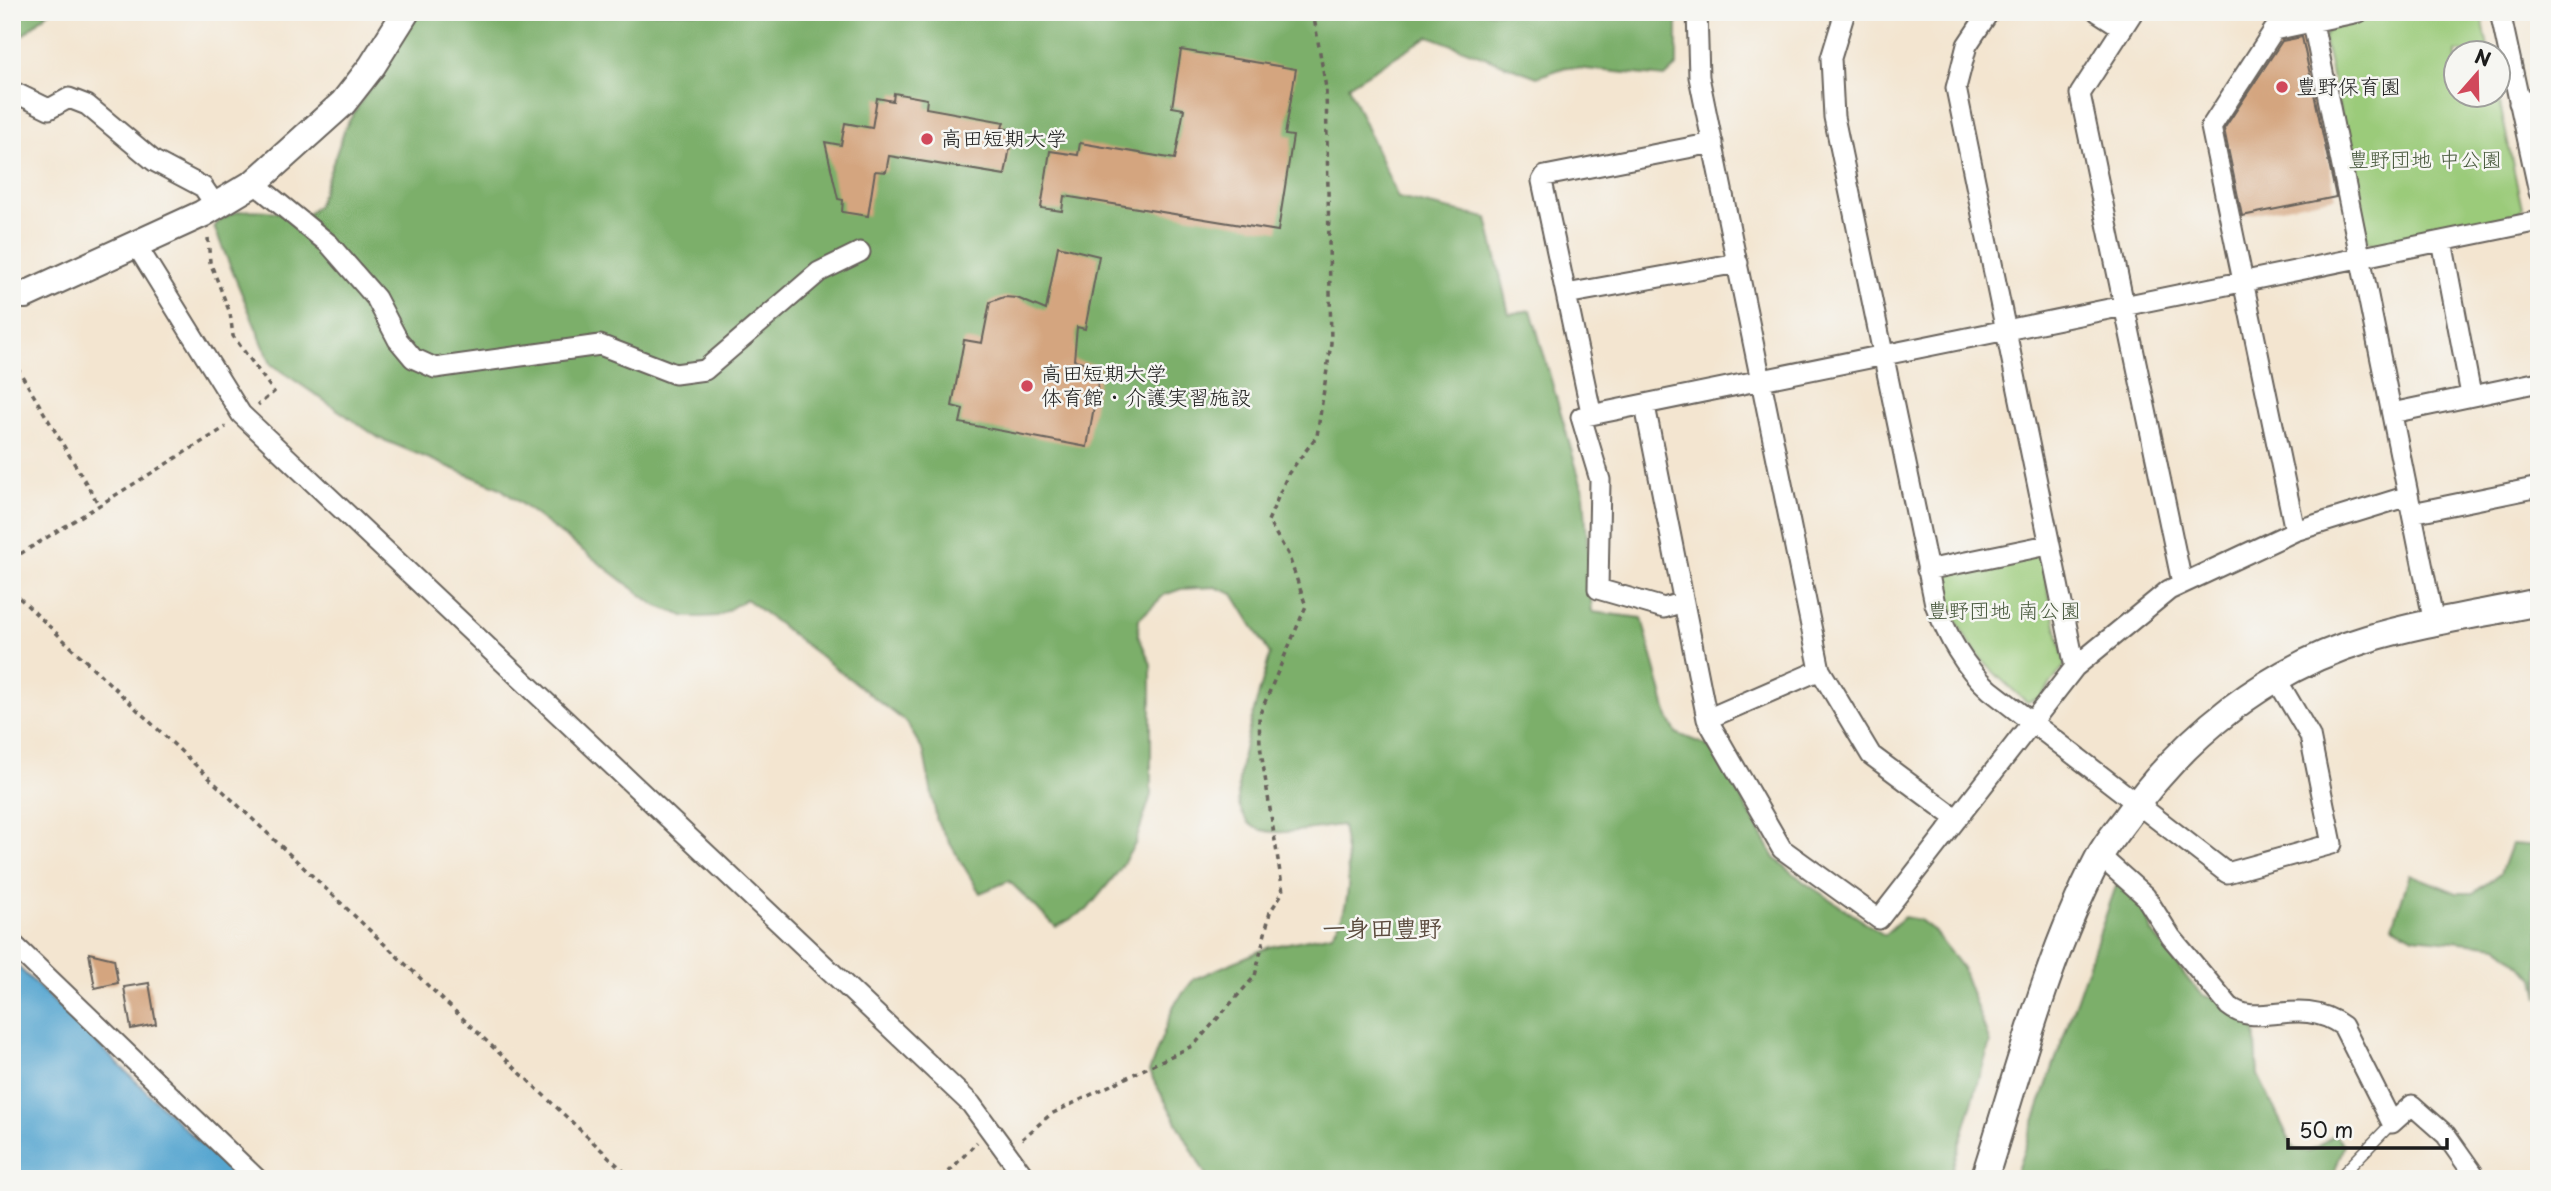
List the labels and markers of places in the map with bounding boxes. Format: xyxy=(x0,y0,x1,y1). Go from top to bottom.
place label: 豊野保育園 xyxy=(2296,69,2401,101)
marker: 豊野保育園 xyxy=(2274,79,2290,95)
place label: 高田短期大学 xyxy=(941,121,1067,153)
marker: 高田短期大学 xyxy=(919,131,935,147)
place label: 高田短期大学 体育館・介護実習施設 xyxy=(1041,356,1251,412)
marker: 高田短期大学 体育館・介護実習施設 xyxy=(1019,378,1035,394)

